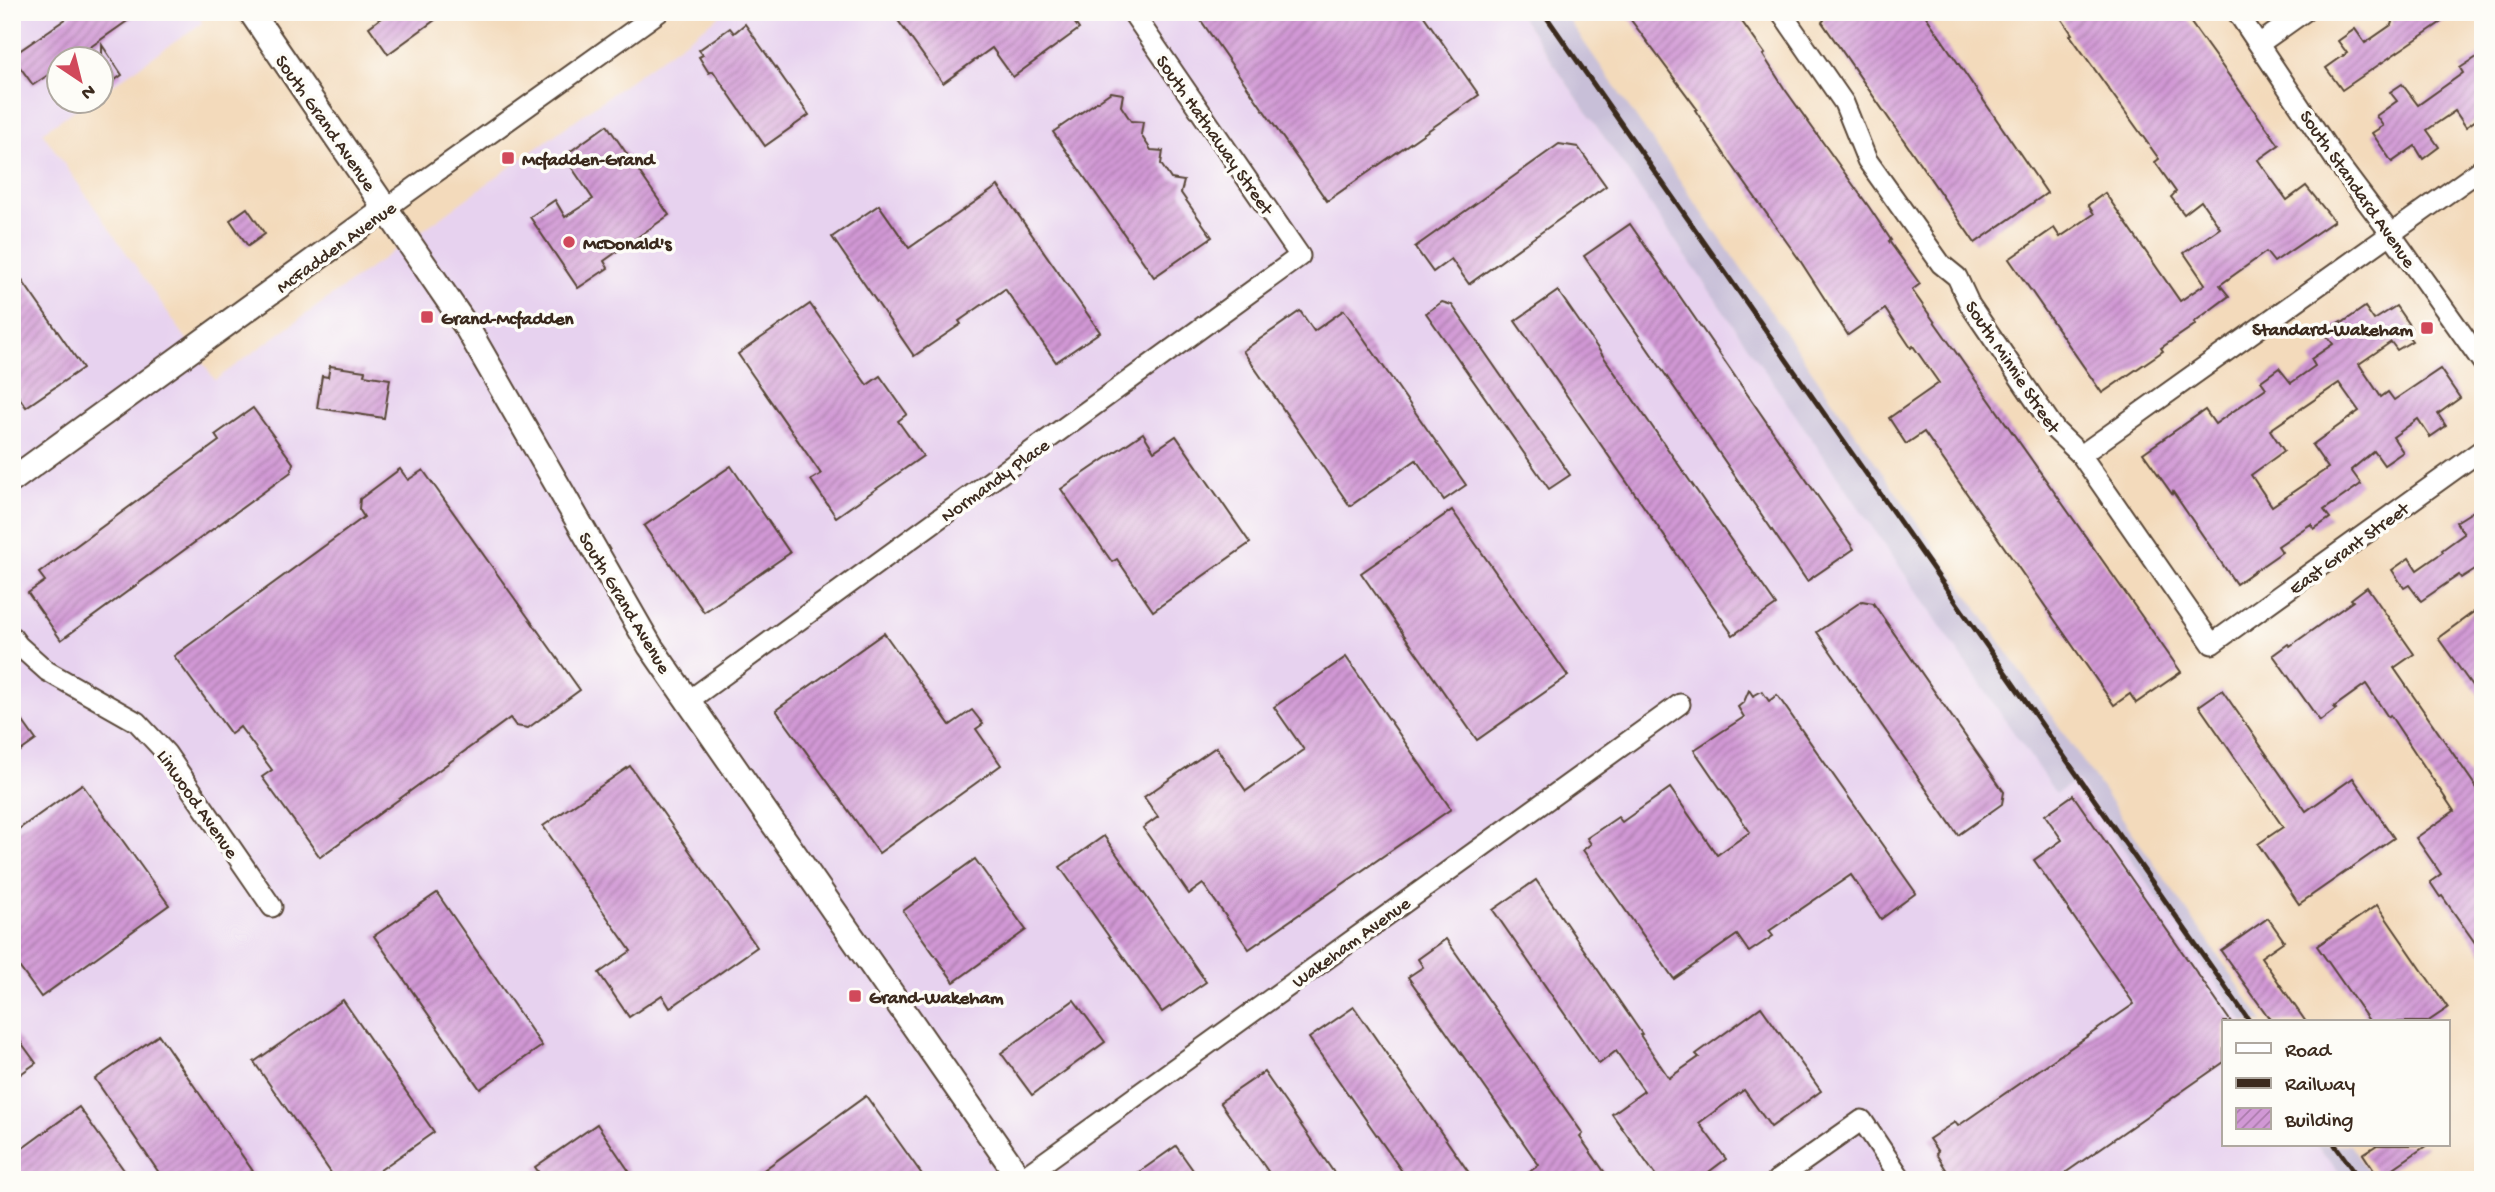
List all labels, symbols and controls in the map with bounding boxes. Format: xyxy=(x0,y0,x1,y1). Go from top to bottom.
north arrow xyxy=(46,46,116,116)
street label: South Grand Avenue xyxy=(269,51,380,197)
street label: South Hathaway Street xyxy=(1149,52,1278,222)
text: N xyxy=(76,78,99,104)
street label: South Standard Avenue xyxy=(2293,107,2419,274)
marker: Mcfadden-Grand xyxy=(500,150,516,166)
place label: Mcfadden-Grand xyxy=(522,150,656,173)
street label: McFadden Avenue xyxy=(273,197,402,300)
marker: McDonald's xyxy=(561,234,577,250)
place label: McDonald's xyxy=(583,234,673,257)
street label: South Minnie Street xyxy=(1958,297,2065,440)
marker: Grand-Mcfadden xyxy=(419,309,435,325)
place label: Grand-Mcfadden xyxy=(441,309,574,332)
place label: Standard-Wakeham xyxy=(2252,320,2414,343)
marker: Standard-Wakeham xyxy=(2419,320,2435,336)
street label: Normandy Place xyxy=(937,435,1055,529)
street label: East Grant Street xyxy=(2286,497,2416,601)
street label: South Grand Avenue xyxy=(572,529,674,679)
street label: Linwood Avenue xyxy=(150,746,242,864)
street label: Wakeham Avenue xyxy=(1288,893,1416,995)
marker: Grand-Wakeham xyxy=(847,988,863,1004)
place label: Grand-Wakeham xyxy=(869,988,1004,1011)
legend xyxy=(2222,1020,2450,1146)
text: Road xyxy=(2285,1040,2333,1065)
text: Railway xyxy=(2285,1074,2355,1099)
text: Building xyxy=(2284,1110,2354,1135)

